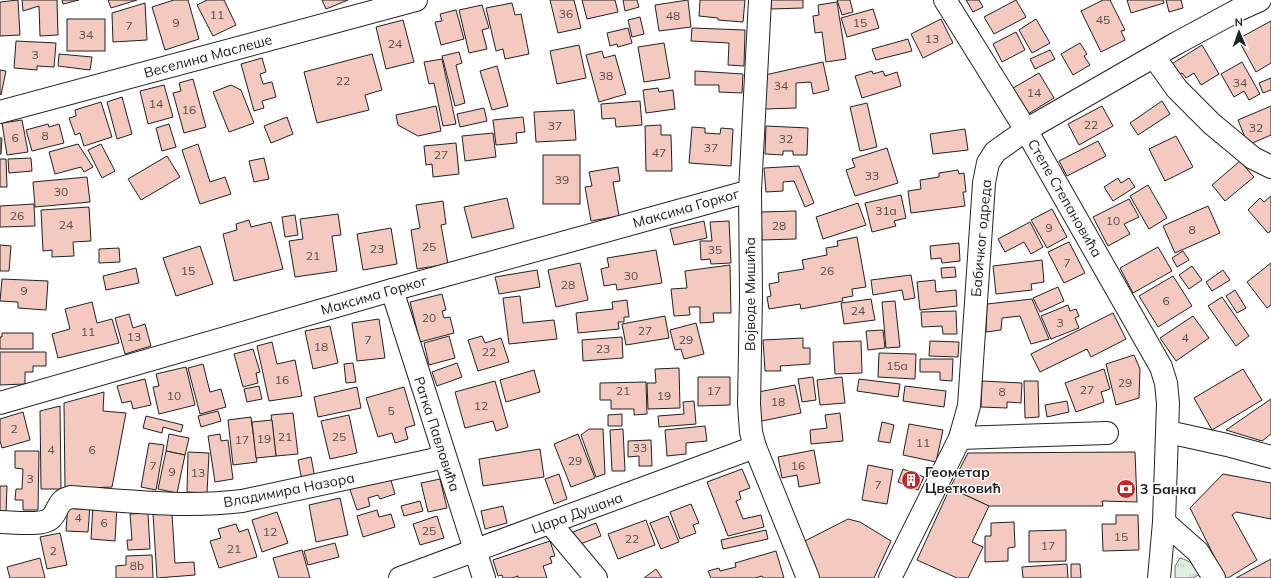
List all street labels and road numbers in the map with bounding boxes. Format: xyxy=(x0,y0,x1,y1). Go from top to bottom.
street label: Веселина Маслеше xyxy=(142,30,274,82)
street label: Степе Степановића xyxy=(1024,136,1106,260)
street label: Бабичког одреда xyxy=(967,178,995,298)
street label: Максима Горког xyxy=(631,184,742,232)
street label: Војводе Мишића xyxy=(741,237,759,351)
street label: Максима Горког xyxy=(319,271,430,319)
street label: Ратка Павловића xyxy=(410,374,464,494)
street label: Владимира Назора xyxy=(222,468,356,512)
street label: Цара Душана xyxy=(529,488,625,538)

